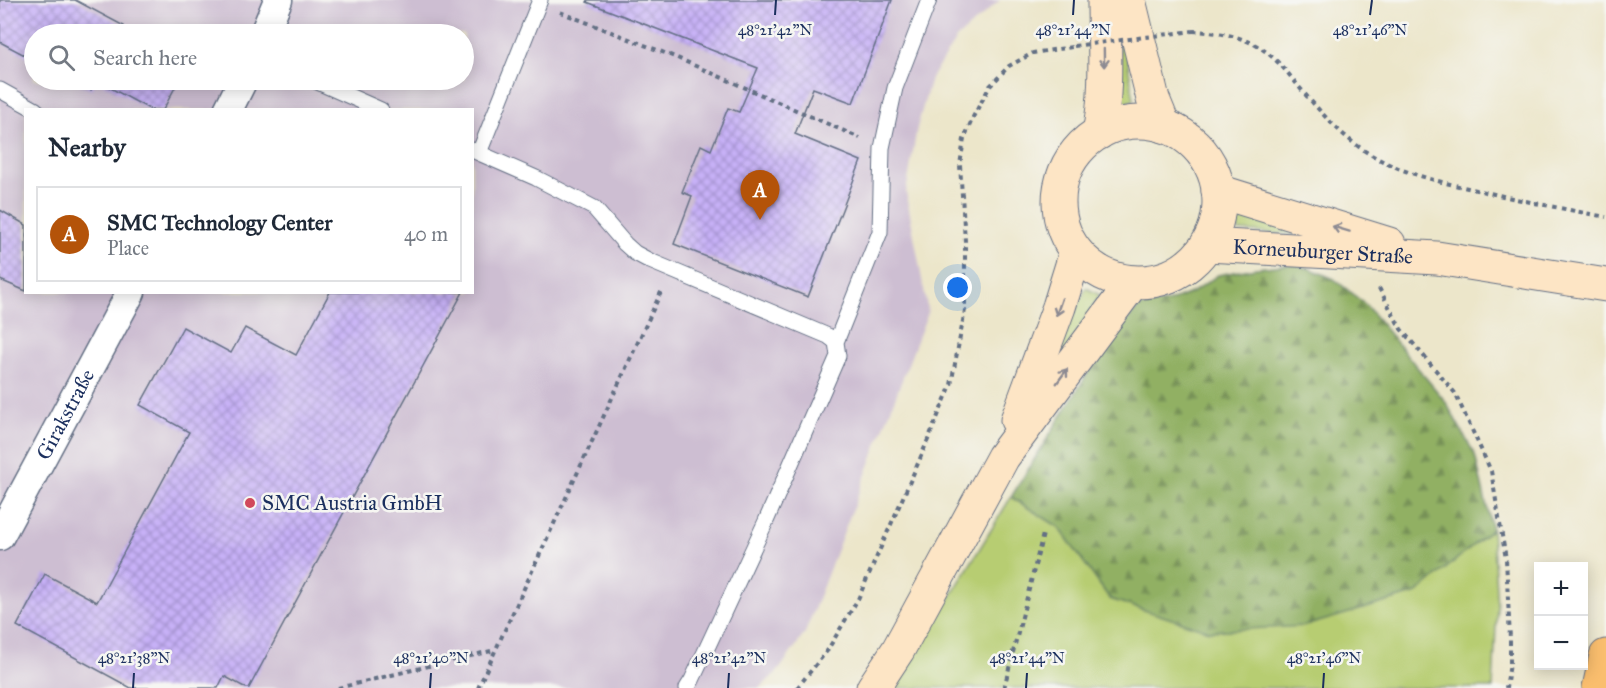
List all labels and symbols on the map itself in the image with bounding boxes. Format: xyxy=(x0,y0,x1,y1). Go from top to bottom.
text: 48°21'42"N xyxy=(738,21,812,39)
text: 48°21'44"N xyxy=(1035,21,1111,39)
text: 48°21'46"N xyxy=(1333,21,1408,39)
one-way arrow xyxy=(1099,48,1110,68)
pin: A xyxy=(740,170,780,220)
one-way arrow xyxy=(1332,223,1351,234)
street label: Korneuburger Straße xyxy=(1232,233,1414,270)
your location xyxy=(943,273,972,302)
one-way arrow xyxy=(1052,298,1063,316)
street label: Girakstraße xyxy=(30,364,100,464)
one-way arrow xyxy=(1056,369,1069,385)
place label: SMC Austria GmbH xyxy=(262,490,442,516)
marker: SMC Austria GmbH xyxy=(243,496,257,510)
text: 48°21'38"N xyxy=(98,649,171,667)
text: 48°21'40"N xyxy=(393,649,469,667)
text: 48°21'42"N xyxy=(692,649,766,667)
text: 48°21'44"N xyxy=(989,649,1065,667)
text: 48°21'46"N xyxy=(1287,649,1362,667)

